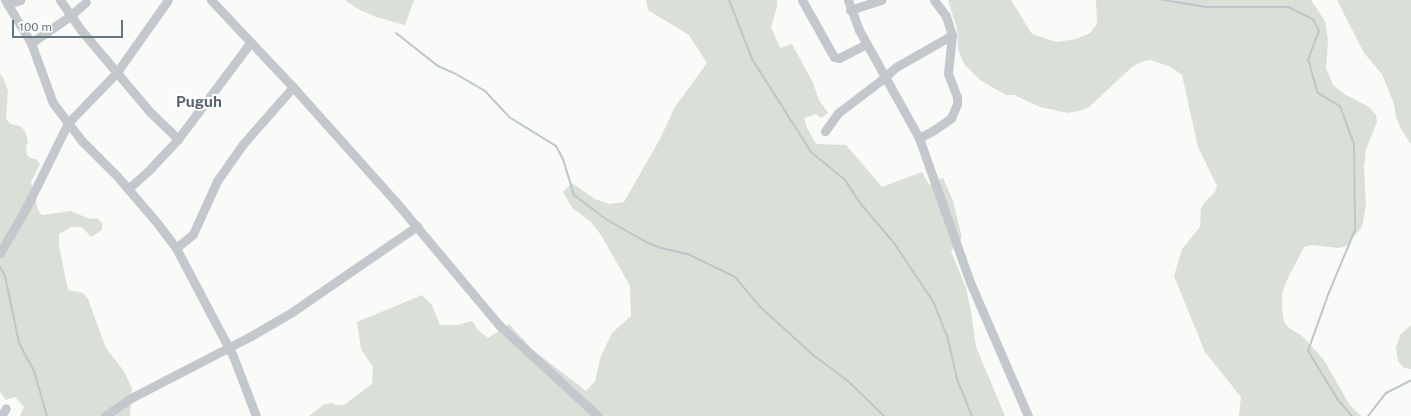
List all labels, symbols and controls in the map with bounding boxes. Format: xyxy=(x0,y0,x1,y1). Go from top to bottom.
scale bar xyxy=(14,12,125,38)
text: 100 m xyxy=(19,20,52,34)
district label: Puguh xyxy=(176,93,222,111)

